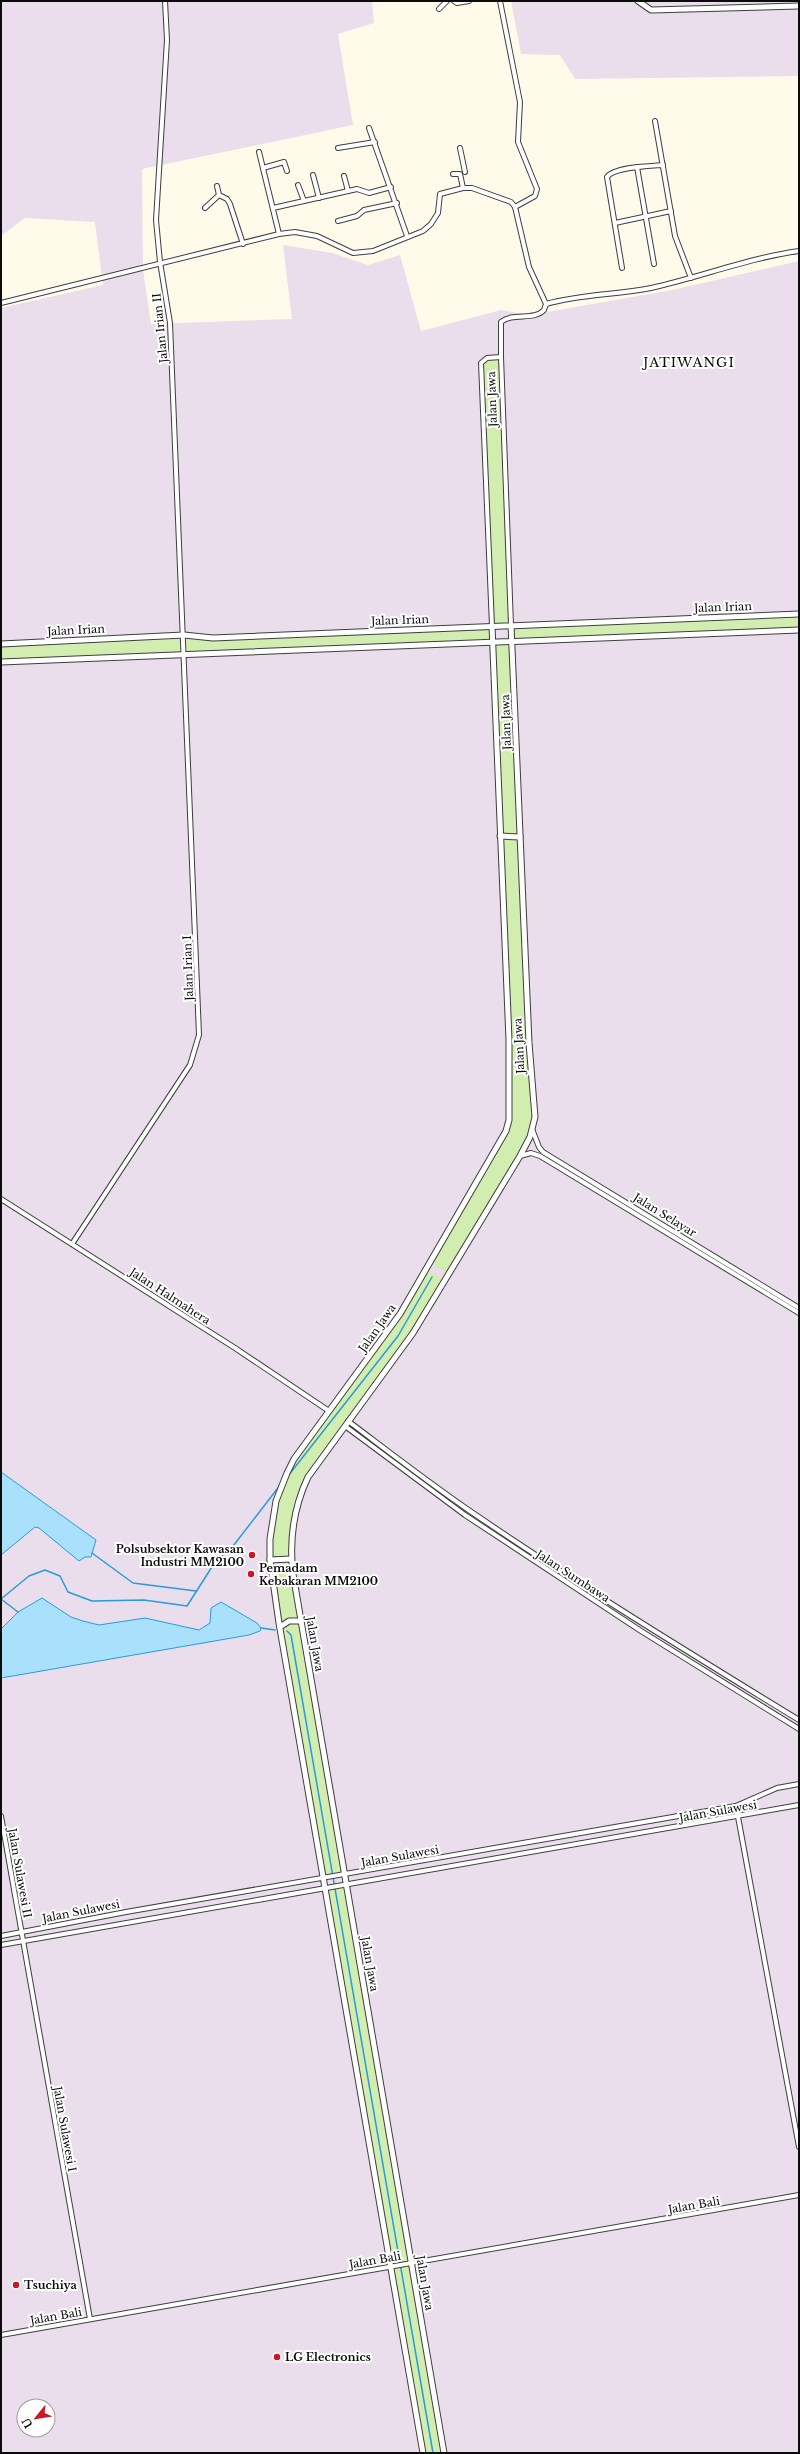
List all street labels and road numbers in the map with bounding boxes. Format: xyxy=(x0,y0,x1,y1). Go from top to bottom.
street label: Jalan Irian II xyxy=(149,292,171,366)
street label: Jalan Jawa xyxy=(484,370,500,429)
street label: Jalan Irian xyxy=(692,599,752,615)
street label: Jalan Irian xyxy=(369,612,429,628)
street label: Jalan Irian xyxy=(45,621,106,639)
street label: Jalan Jawa xyxy=(498,693,514,752)
street label: Jalan Irian I xyxy=(180,935,196,1003)
street label: Jalan Jawa xyxy=(511,1017,528,1076)
street label: Jalan Selayar xyxy=(629,1189,700,1240)
street label: Jalan Halmahera xyxy=(125,1264,214,1328)
street label: Jalan Jawa xyxy=(354,1300,399,1356)
street label: Jalan Sumbawa xyxy=(532,1546,613,1606)
street label: Jalan Jawa xyxy=(303,1613,327,1674)
street label: Jalan Sulawesi xyxy=(676,1797,758,1825)
street label: Jalan Sulawesi II xyxy=(5,1825,35,1919)
street label: Jalan Sulawesi xyxy=(358,1842,440,1870)
street label: Jalan Sulawesi xyxy=(39,1897,121,1926)
street label: Jalan Jawa xyxy=(358,1933,382,1994)
street label: Jalan Sulawesi I xyxy=(50,2083,79,2173)
street label: Jalan Bali xyxy=(665,2194,721,2217)
street label: Jalan Bali xyxy=(346,2249,402,2272)
street label: Jalan Jawa xyxy=(413,2252,437,2313)
street label: Jalan Bali xyxy=(27,2305,83,2328)

